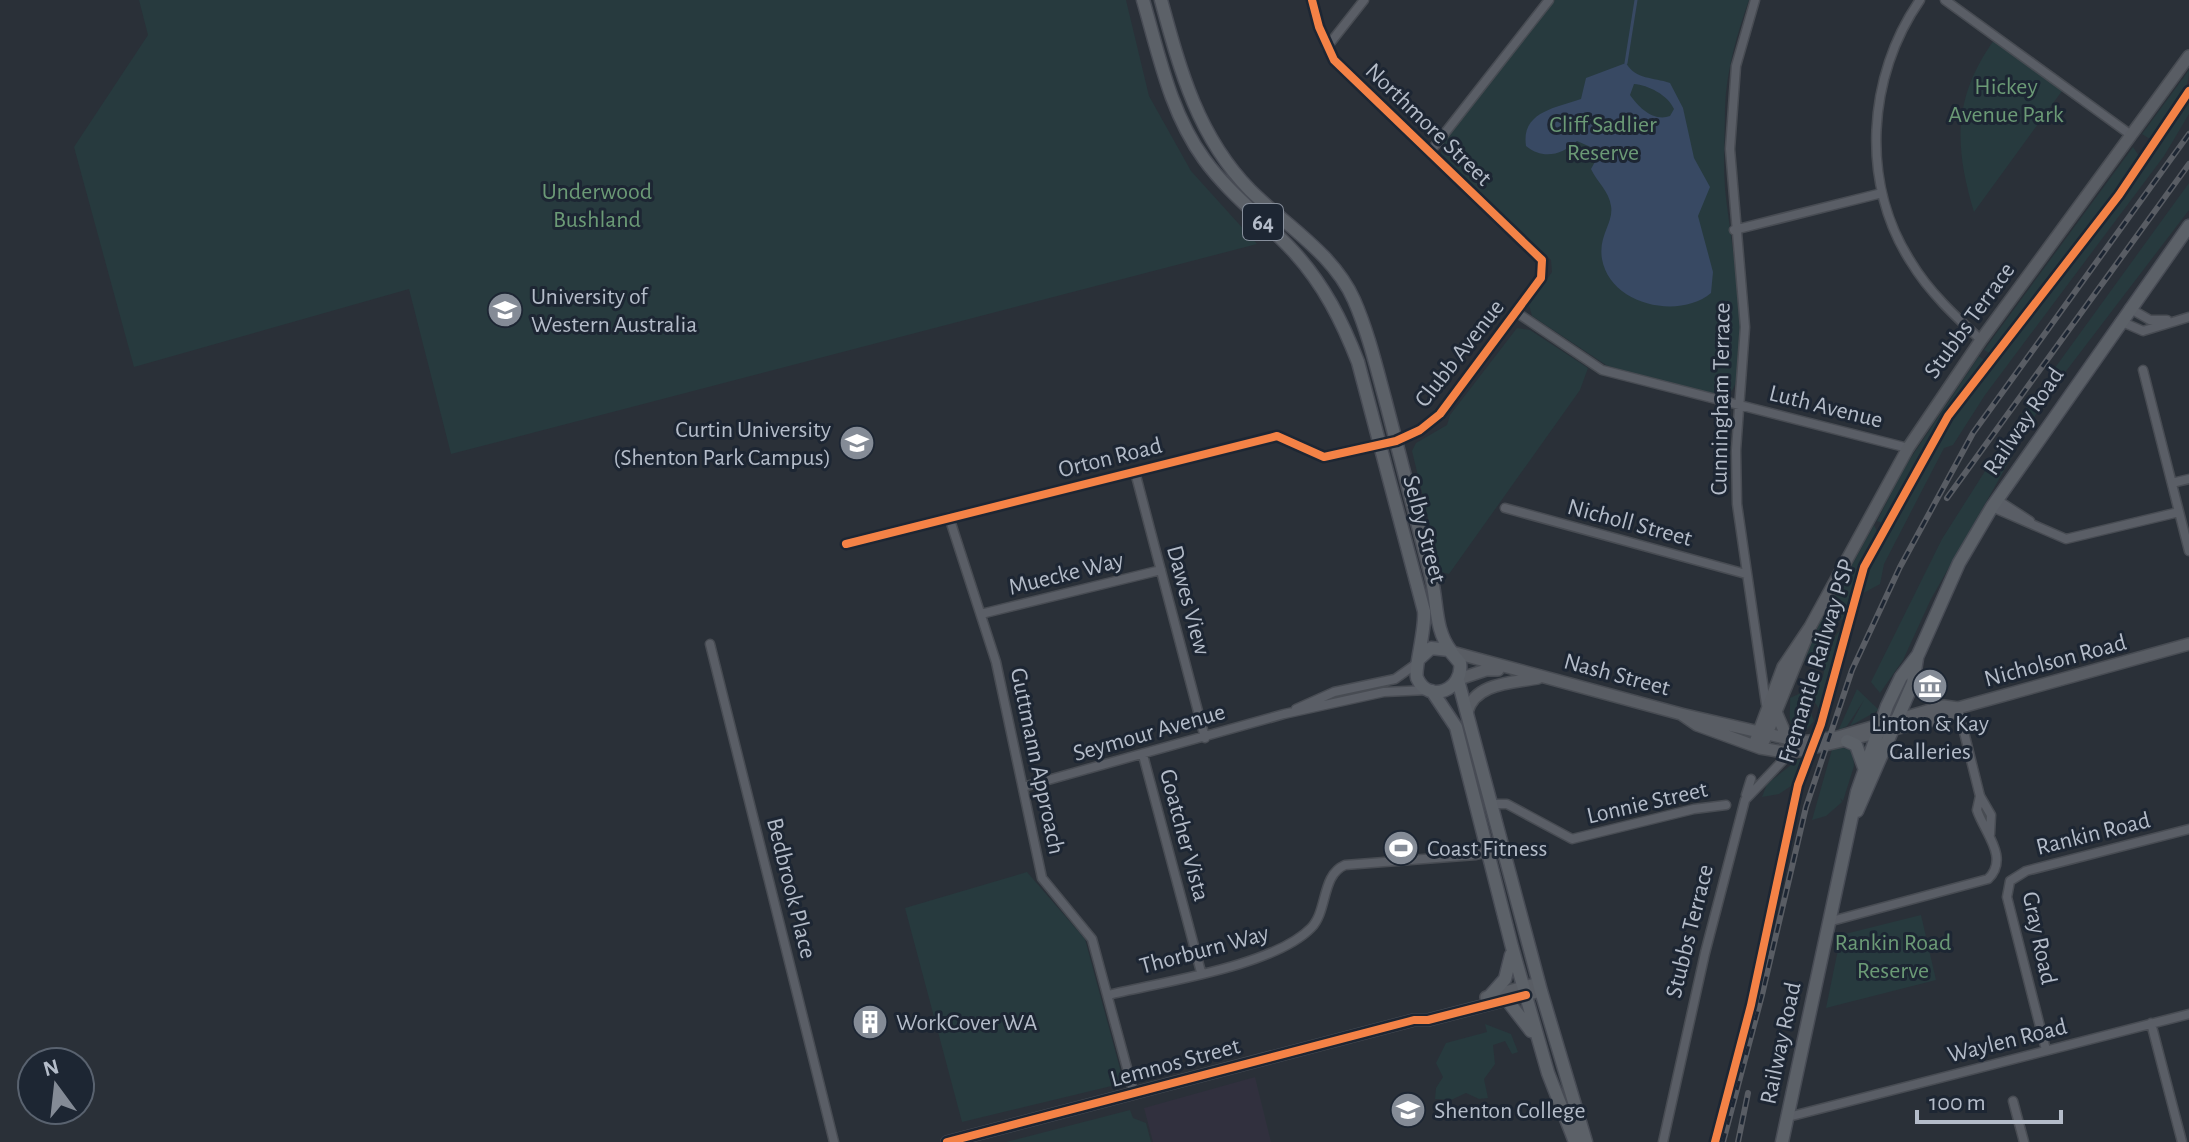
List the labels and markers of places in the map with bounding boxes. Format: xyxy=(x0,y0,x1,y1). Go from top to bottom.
place label: University of Western Australia xyxy=(531,285,697,337)
school or university icon: University of Western Australia xyxy=(486,291,524,329)
place label: Curtin University (Shenton Park Campus) xyxy=(613,418,831,470)
school or university icon: Curtin University (Shenton Park Campus) xyxy=(838,424,876,462)
museum icon: Linton & Kay Galleries xyxy=(1911,667,1949,705)
place label: Linton & Kay Galleries xyxy=(1871,712,1989,764)
sports icon: Coast Fitness xyxy=(1382,829,1420,867)
place label: Coast Fitness xyxy=(1427,837,1547,861)
building icon: WorkCover WA xyxy=(851,1003,889,1041)
place label: WorkCover WA xyxy=(896,1011,1038,1035)
school or university icon: Shenton College xyxy=(1389,1091,1427,1129)
place label: Shenton College xyxy=(1434,1099,1585,1123)

